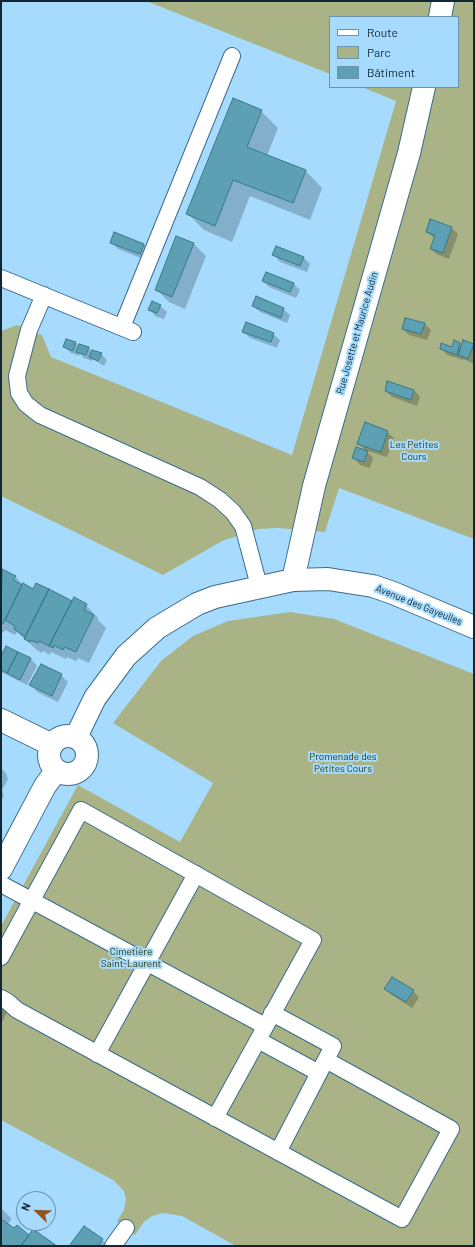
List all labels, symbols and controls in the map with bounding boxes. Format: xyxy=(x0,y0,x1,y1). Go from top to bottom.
legend xyxy=(329,16,459,88)
text: Route xyxy=(367,25,398,39)
text: Parc xyxy=(367,45,391,59)
text: Bâtiment xyxy=(367,65,415,79)
street label: Rue Josette et Maurice Audin xyxy=(334,270,380,396)
park label: Les Petites Cours xyxy=(390,439,438,462)
street label: Avenue des Gayeulles xyxy=(374,582,464,628)
park label: Promenade des Petites Cours xyxy=(309,751,377,774)
park label: Cimetière Saint-Laurent xyxy=(101,946,161,970)
north arrow xyxy=(16,1191,56,1231)
text: N xyxy=(18,1201,33,1212)

